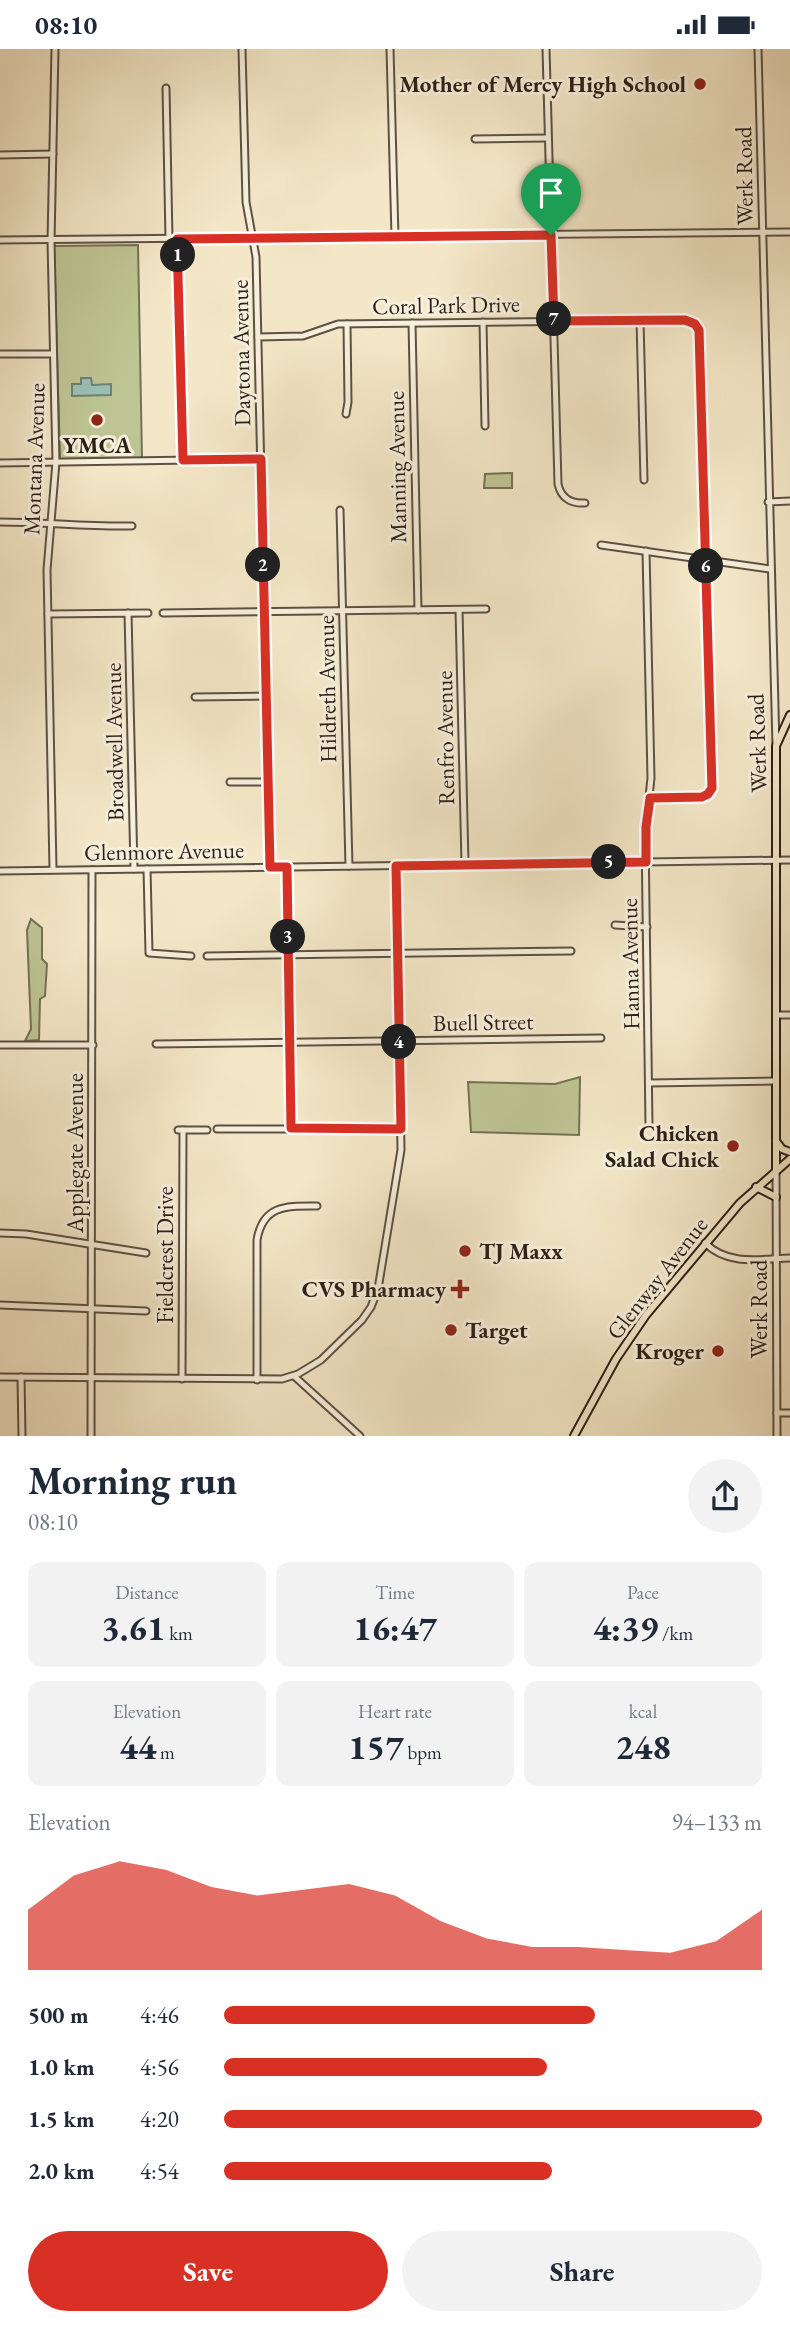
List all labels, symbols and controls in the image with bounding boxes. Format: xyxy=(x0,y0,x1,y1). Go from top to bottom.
text: 08:10 xyxy=(35,8,97,42)
place label: Mother of Mercy High School xyxy=(399,69,686,99)
marker: Mother of Mercy High School xyxy=(692,76,708,92)
street label: Werk Road xyxy=(728,126,760,226)
pin xyxy=(521,163,581,235)
icon: arrive xyxy=(532,174,570,212)
pin: 1 xyxy=(160,237,196,273)
text: 1 xyxy=(172,242,183,267)
street label: Daytona Avenue xyxy=(225,279,257,427)
street label: Coral Park Drive xyxy=(372,289,520,321)
pin: 7 xyxy=(536,301,572,337)
text: 7 xyxy=(548,306,559,331)
street label: Montana Avenue xyxy=(16,382,52,536)
street label: Manning Avenue xyxy=(381,391,413,543)
marker: YMCA xyxy=(89,412,105,428)
place label: YMCA xyxy=(63,430,132,460)
pin: 2 xyxy=(246,547,280,583)
pin: 6 xyxy=(688,549,724,583)
text: 2 xyxy=(257,552,268,577)
text: 6 xyxy=(700,553,711,578)
street label: Hildreth Avenue xyxy=(311,615,343,763)
street label: Broadwell Avenue xyxy=(98,662,130,822)
street label: Renfro Avenue xyxy=(429,670,461,806)
street label: Werk Road xyxy=(740,693,774,793)
street label: Glenmore Avenue xyxy=(84,835,244,867)
pin: 5 xyxy=(592,845,626,879)
text: 5 xyxy=(603,849,614,874)
street label: Hanna Avenue xyxy=(614,898,646,1030)
pin: 3 xyxy=(270,919,306,955)
text: 3 xyxy=(282,924,293,949)
street label: Buell Street xyxy=(432,1006,534,1038)
pin: 4 xyxy=(382,1025,416,1059)
text: 4 xyxy=(393,1029,404,1054)
street label: Applegate Avenue xyxy=(60,1073,90,1234)
place label: Chicken Salad Chick xyxy=(605,1118,719,1174)
marker: Chicken Salad Chick xyxy=(725,1138,741,1154)
street label: Fieldcrest Drive xyxy=(150,1186,180,1324)
street label: Glenway Avenue xyxy=(600,1210,714,1345)
place label: TJ Maxx xyxy=(479,1236,563,1266)
marker: TJ Maxx xyxy=(457,1243,473,1259)
street label: Werk Road xyxy=(744,1259,774,1358)
place label: CVS Pharmacy xyxy=(302,1274,447,1304)
marker: CVS Pharmacy xyxy=(452,1281,468,1297)
place label: Target xyxy=(465,1315,528,1345)
marker: Target xyxy=(443,1322,459,1338)
place label: Kroger xyxy=(635,1336,704,1366)
marker: Kroger xyxy=(710,1343,726,1359)
text: Morning run xyxy=(28,1456,237,1505)
button: share xyxy=(688,1459,762,1533)
text: 08:10 xyxy=(28,1507,78,1537)
text: Distance xyxy=(115,1580,179,1605)
text: Time xyxy=(375,1580,415,1605)
text: Pace xyxy=(627,1580,659,1605)
text: 3.61 xyxy=(101,1605,165,1650)
text: 16:47 xyxy=(353,1605,437,1650)
text: 4:39 xyxy=(593,1605,658,1650)
text: km xyxy=(165,1621,193,1646)
text: /km xyxy=(658,1621,693,1646)
text: Elevation xyxy=(113,1699,181,1724)
text: Heart rate xyxy=(358,1699,432,1724)
text: kcal xyxy=(629,1699,657,1724)
text: 44 xyxy=(119,1724,156,1769)
text: 157 xyxy=(348,1724,404,1769)
text: 248 xyxy=(615,1724,671,1769)
text: m xyxy=(156,1740,175,1765)
text: bpm xyxy=(404,1740,442,1765)
text: Elevation xyxy=(28,1807,111,1837)
text: 94–133 m xyxy=(672,1807,762,1837)
text: 500 m xyxy=(28,2000,89,2030)
text: 4:46 xyxy=(140,2000,179,2030)
text: 1.0 km xyxy=(28,2052,95,2082)
text: 4:56 xyxy=(140,2052,179,2082)
text: 1.5 km xyxy=(28,2104,95,2134)
text: 4:20 xyxy=(140,2104,179,2134)
text: 2.0 km xyxy=(28,2156,95,2186)
text: 4:54 xyxy=(140,2156,179,2186)
button: Save xyxy=(28,2231,388,2311)
button: Share xyxy=(402,2231,762,2311)

